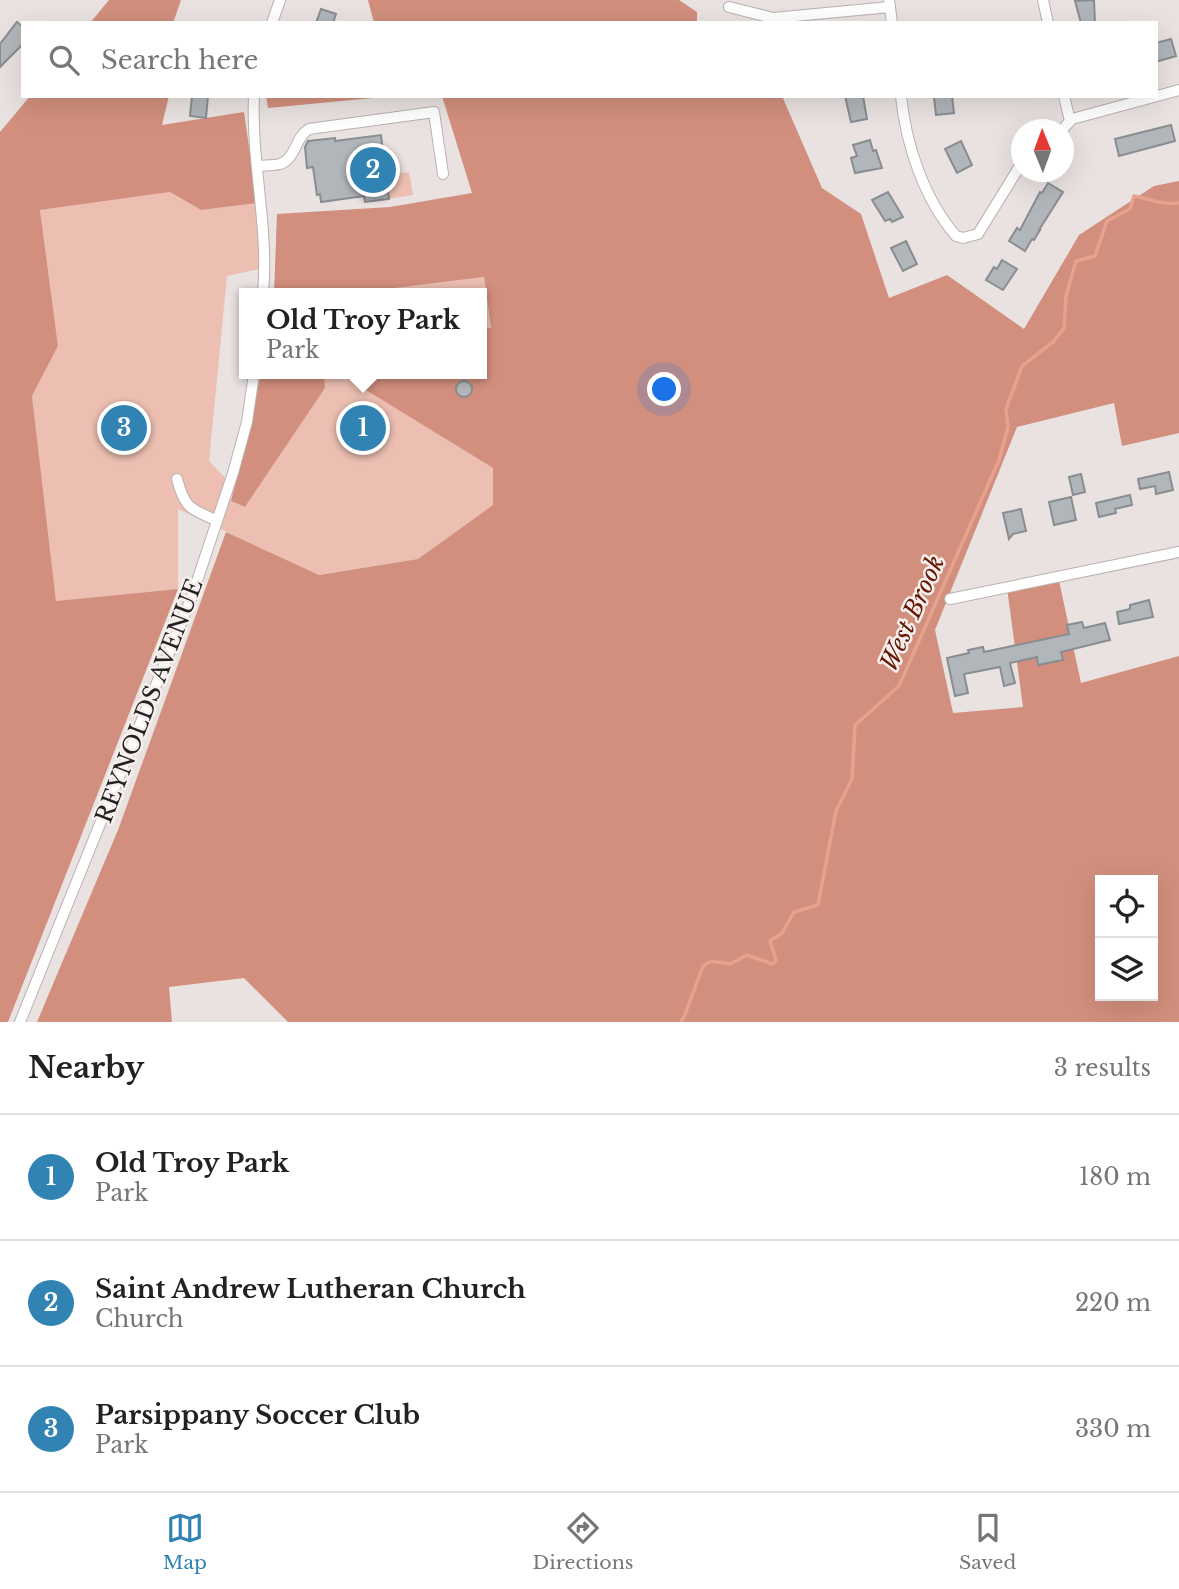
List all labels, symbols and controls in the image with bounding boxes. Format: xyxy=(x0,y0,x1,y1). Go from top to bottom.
search box xyxy=(21,21,1158,98)
icon: search xyxy=(45,41,83,79)
text: Search here xyxy=(101,44,258,76)
north arrow xyxy=(1011,119,1074,182)
pin: 2 xyxy=(350,144,396,196)
popup xyxy=(239,288,487,379)
text: Old Troy Park xyxy=(266,304,460,336)
text: Park xyxy=(266,336,319,364)
your location xyxy=(647,372,681,406)
pin: 3 xyxy=(101,402,147,454)
pin: 1 xyxy=(340,402,386,454)
water label: West Brook xyxy=(874,551,950,675)
street label: REYNOLDS AVENUE xyxy=(89,575,209,827)
map controls xyxy=(1095,875,1158,1001)
button: locate xyxy=(1095,875,1158,938)
button: layers xyxy=(1095,938,1158,1001)
text: Nearby xyxy=(28,1049,144,1086)
text: 3 results xyxy=(1054,1054,1151,1082)
text: Old Troy Park xyxy=(95,1147,289,1179)
text: 1 xyxy=(46,1163,56,1191)
text: 180 m xyxy=(1079,1163,1151,1191)
text: Park xyxy=(95,1179,148,1207)
text: Saint Andrew Lutheran Church xyxy=(95,1273,526,1305)
text: 2 xyxy=(44,1289,58,1317)
text: 220 m xyxy=(1075,1289,1151,1317)
text: Church xyxy=(95,1305,184,1333)
text: Parsippany Soccer Club xyxy=(95,1399,420,1431)
text: 3 xyxy=(44,1415,58,1443)
text: 330 m xyxy=(1075,1415,1151,1443)
text: Park xyxy=(95,1431,148,1459)
tab: Map xyxy=(163,1509,207,1574)
tab: Directions xyxy=(532,1509,633,1574)
tab: Saved xyxy=(959,1509,1016,1574)

